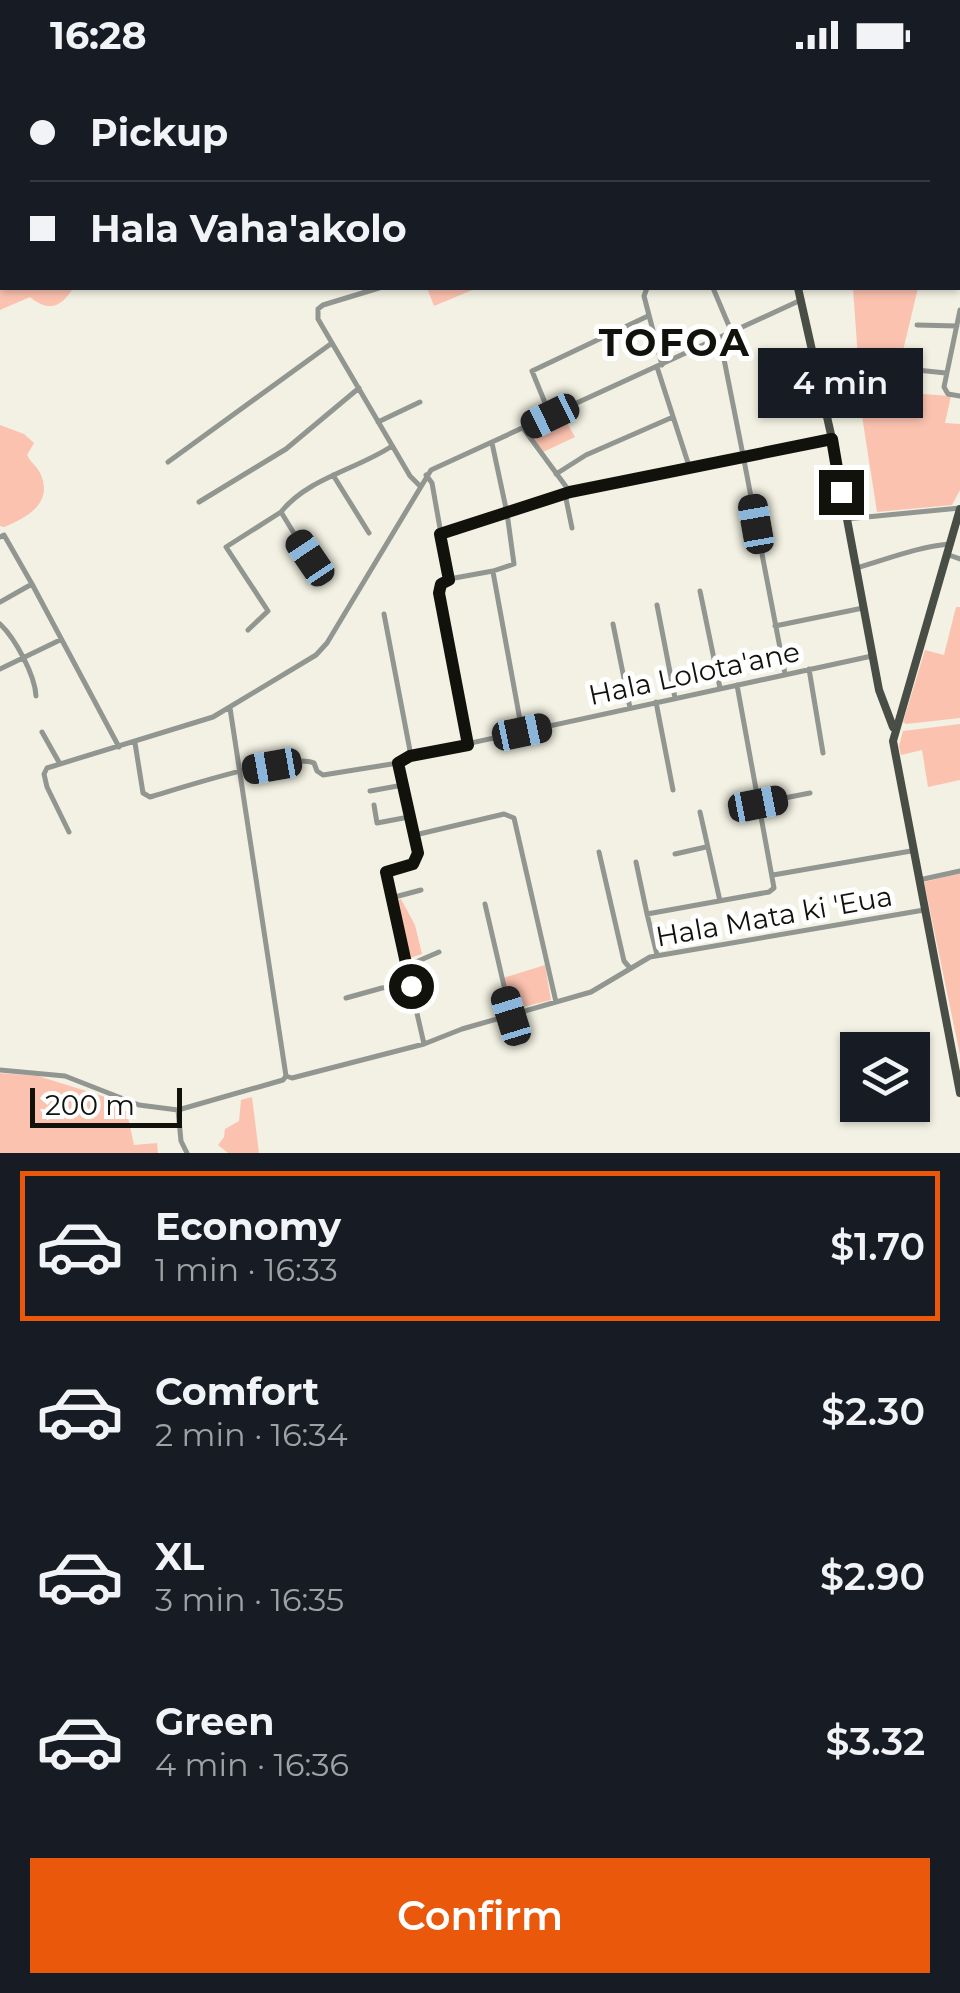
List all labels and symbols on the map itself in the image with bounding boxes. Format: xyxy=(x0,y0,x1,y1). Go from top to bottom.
district label: TOFOA xyxy=(599,319,751,366)
callout: 4 min xyxy=(758,347,924,417)
car xyxy=(516,389,584,443)
route end xyxy=(819,470,864,515)
car xyxy=(736,492,776,556)
car xyxy=(281,525,339,591)
street label: Hala Lolota'ane xyxy=(585,634,803,712)
car xyxy=(490,711,554,753)
car xyxy=(240,746,304,786)
car xyxy=(726,784,790,824)
street label: Hala Mata ki 'Eua xyxy=(653,878,895,954)
route start xyxy=(389,964,434,1009)
car xyxy=(488,983,534,1049)
scale bar xyxy=(30,1083,182,1128)

